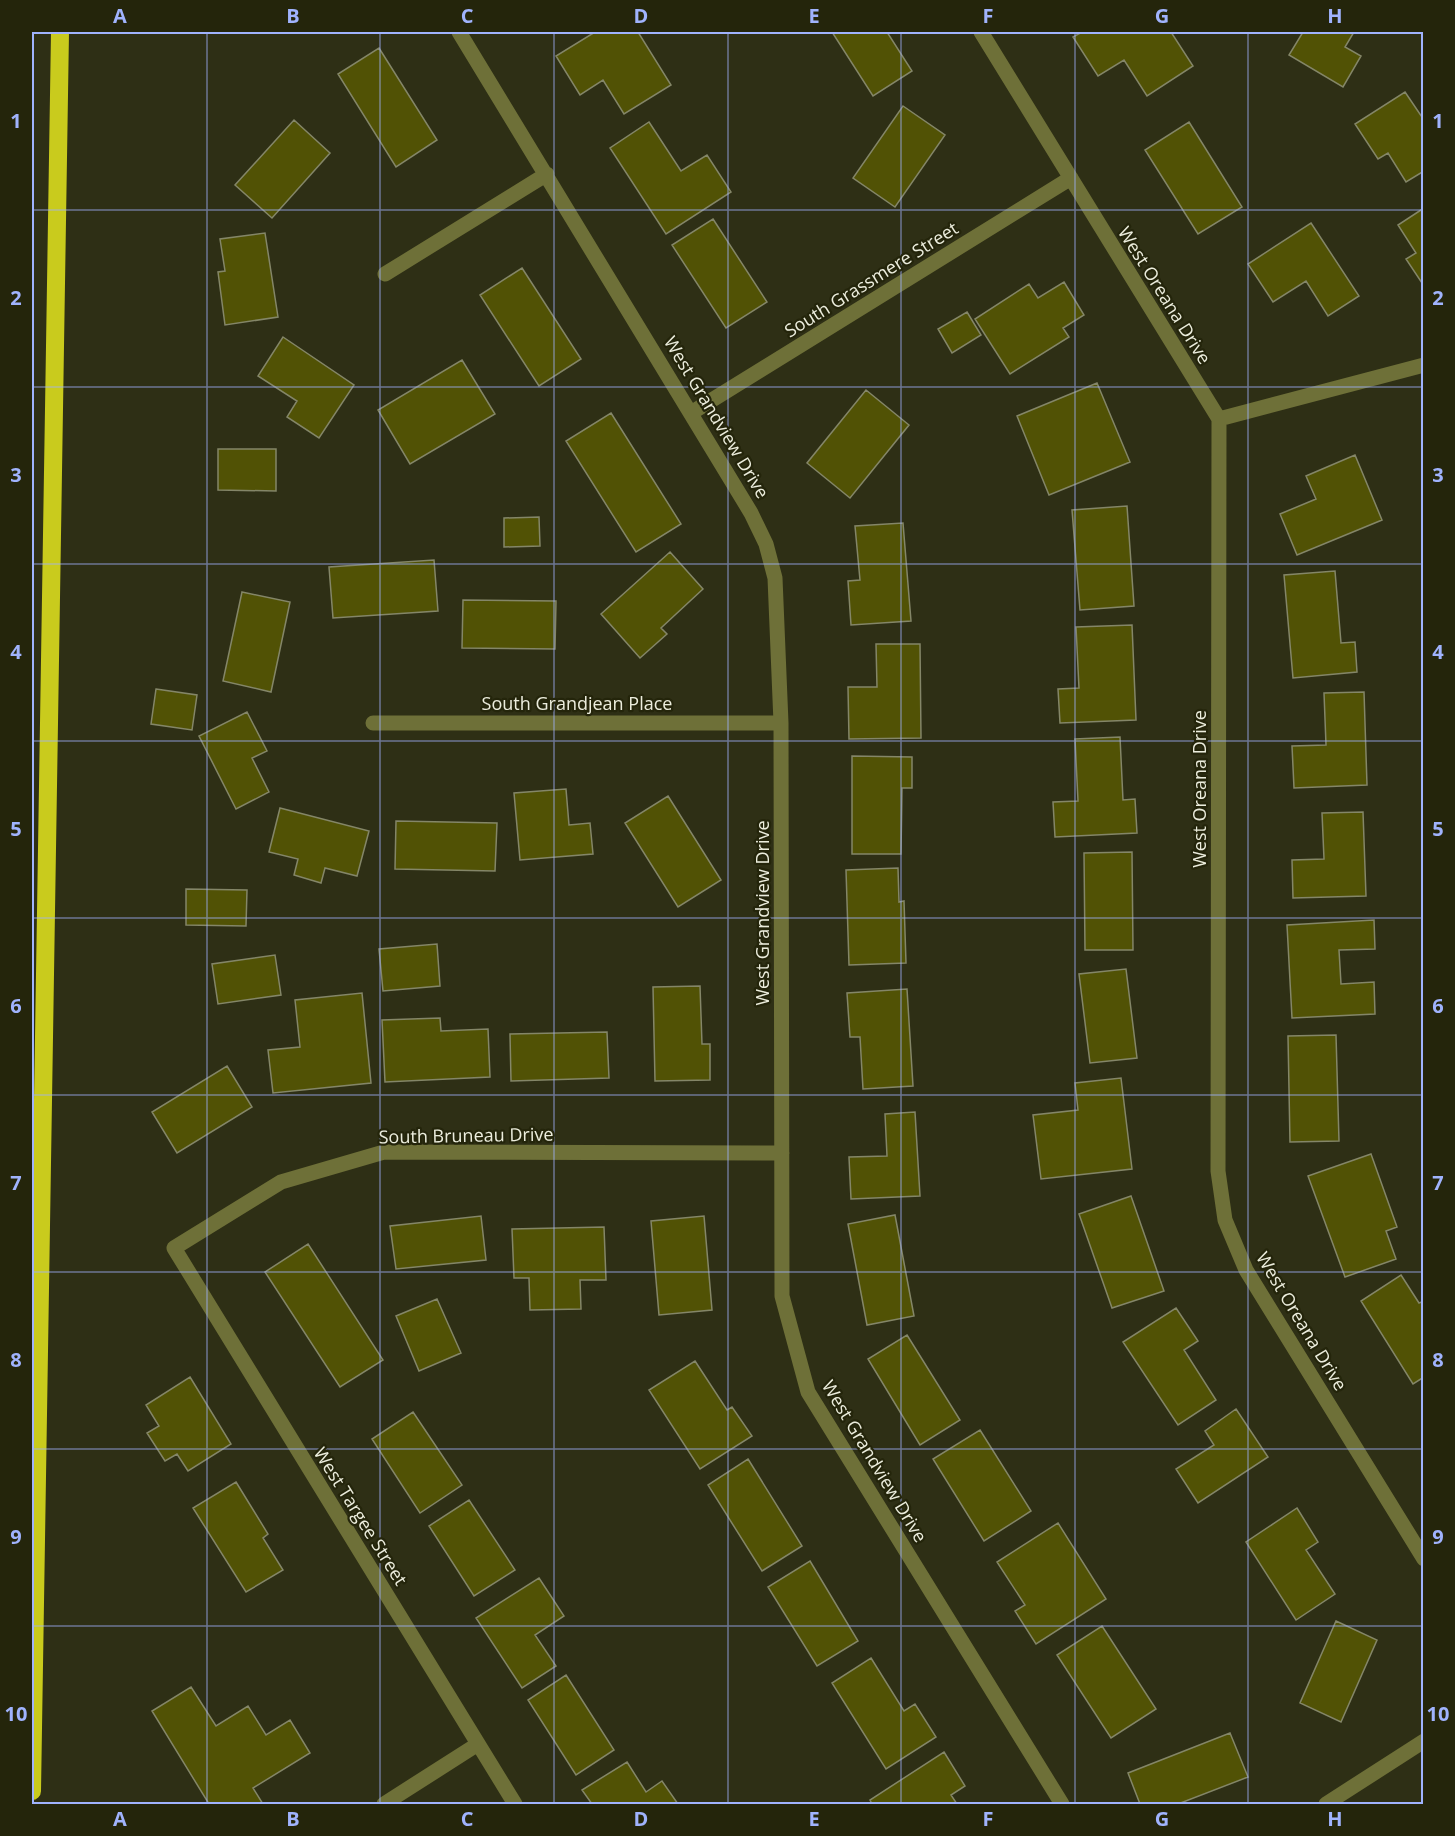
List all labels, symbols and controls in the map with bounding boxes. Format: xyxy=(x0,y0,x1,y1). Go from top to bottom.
text: A xyxy=(113,2,127,29)
text: B xyxy=(286,2,300,29)
text: C xyxy=(461,2,474,29)
text: D xyxy=(634,2,648,29)
text: E xyxy=(808,2,820,29)
text: F xyxy=(983,2,993,29)
text: G xyxy=(1155,2,1169,29)
text: H xyxy=(1327,2,1343,29)
text: 1 xyxy=(10,107,22,134)
text: 1 xyxy=(1432,107,1444,134)
street label: South Grassmere Street xyxy=(780,216,962,342)
street label: West Oreana Drive xyxy=(1113,222,1217,368)
text: 2 xyxy=(10,284,22,311)
text: 2 xyxy=(1432,284,1444,311)
street label: West Grandview Drive xyxy=(659,331,775,503)
text: 3 xyxy=(10,461,22,488)
text: 3 xyxy=(1432,461,1444,488)
text: 4 xyxy=(10,638,22,665)
text: 4 xyxy=(1432,638,1444,665)
street label: South Grandjean Place xyxy=(482,691,672,715)
street label: West Oreana Drive xyxy=(1187,710,1211,868)
text: 5 xyxy=(10,815,22,842)
text: 5 xyxy=(1432,815,1444,842)
street label: West Grandview Drive xyxy=(750,820,774,1006)
text: 6 xyxy=(10,992,22,1019)
text: 6 xyxy=(1432,992,1444,1019)
street label: South Bruneau Drive xyxy=(378,1121,554,1149)
text: 7 xyxy=(10,1169,22,1196)
text: 7 xyxy=(1432,1169,1444,1196)
street label: West Oreana Drive xyxy=(1251,1247,1353,1395)
text: 8 xyxy=(10,1346,22,1373)
text: 8 xyxy=(1432,1346,1444,1373)
street label: West Grandview Drive xyxy=(817,1375,933,1547)
street label: West Targee Street xyxy=(309,1442,413,1590)
text: 9 xyxy=(10,1523,22,1550)
text: 9 xyxy=(1432,1523,1444,1550)
text: 10 xyxy=(5,1700,27,1727)
text: 10 xyxy=(1427,1700,1449,1727)
text: A xyxy=(113,1805,127,1832)
text: B xyxy=(286,1805,300,1832)
text: C xyxy=(461,1805,474,1832)
text: D xyxy=(634,1805,648,1832)
text: E xyxy=(808,1805,820,1832)
text: F xyxy=(983,1805,993,1832)
text: G xyxy=(1155,1805,1169,1832)
text: H xyxy=(1327,1805,1343,1832)

